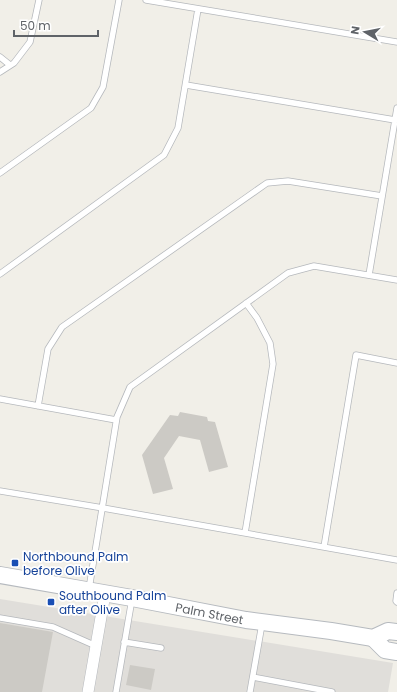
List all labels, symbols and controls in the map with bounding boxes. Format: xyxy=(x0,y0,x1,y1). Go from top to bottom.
scale bar xyxy=(14,12,98,38)
north arrow xyxy=(345,12,385,52)
text: 50 m xyxy=(20,17,51,34)
text: N xyxy=(347,25,364,36)
place label: Northbound Palm before Olive xyxy=(23,548,128,579)
marker: Northbound Palm before Olive xyxy=(10,558,20,568)
place label: Southbound Palm after Olive xyxy=(59,587,166,618)
marker: Southbound Palm after Olive xyxy=(46,597,56,607)
street label: Palm Street xyxy=(174,598,245,628)

